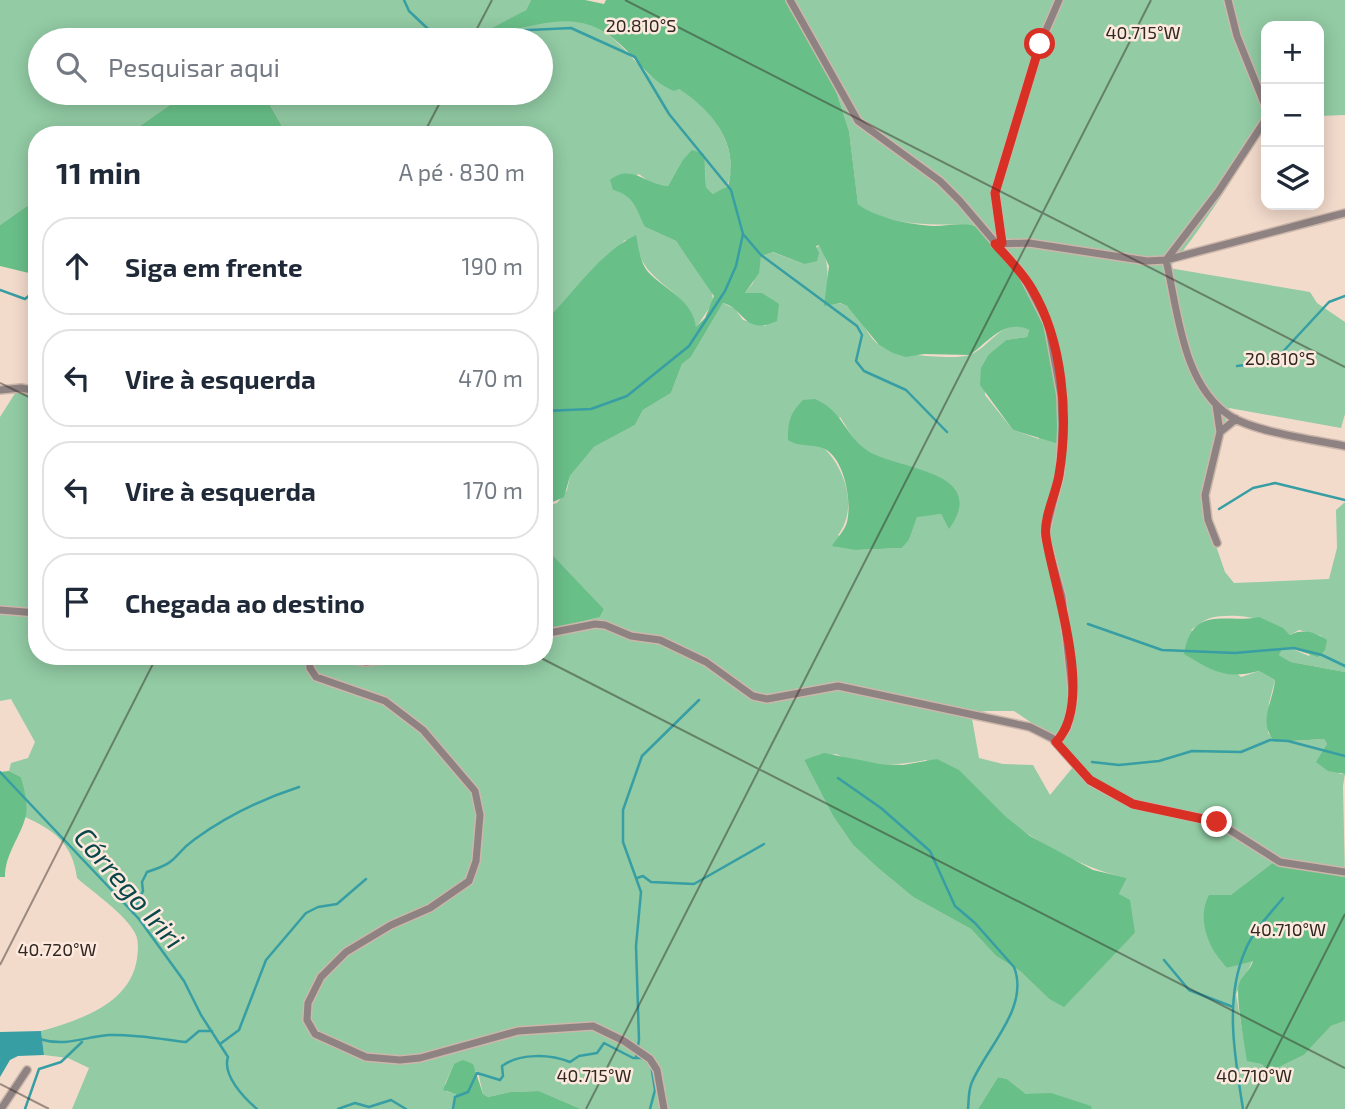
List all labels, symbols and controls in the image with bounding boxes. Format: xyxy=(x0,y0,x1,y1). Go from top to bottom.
text: 20.810°S xyxy=(606,14,676,36)
text: 40.715°W xyxy=(1105,21,1181,43)
map controls xyxy=(1261,21,1324,210)
button: + xyxy=(1261,21,1324,84)
search box xyxy=(28,28,553,105)
route start xyxy=(1024,28,1055,59)
icon: search xyxy=(52,48,90,86)
text: Pesquisar aqui xyxy=(108,51,280,82)
button: − xyxy=(1261,84,1324,147)
button: layers xyxy=(1261,147,1324,210)
text: 11 min xyxy=(56,154,141,190)
text: A pé · 830 m xyxy=(399,158,525,186)
icon: ahead xyxy=(58,247,96,285)
text: Siga em frente xyxy=(125,251,303,282)
text: 190 m xyxy=(462,252,523,280)
text: 20.810°S xyxy=(1245,347,1315,369)
icon: left xyxy=(58,359,96,397)
text: Vire à esquerda xyxy=(125,363,316,394)
text: 470 m xyxy=(458,364,523,392)
icon: left xyxy=(58,471,96,509)
text: Vire à esquerda xyxy=(125,475,316,506)
text: 170 m xyxy=(463,476,523,504)
icon: arrive xyxy=(58,583,96,621)
text: Chegada ao destino xyxy=(125,587,365,618)
route end xyxy=(1201,806,1232,837)
water label: Córrego Iriri xyxy=(68,820,192,955)
text: 40.710°W xyxy=(1250,918,1326,940)
text: 40.720°W xyxy=(17,938,97,960)
text: 40.715°W xyxy=(556,1064,632,1086)
text: 40.710°W xyxy=(1216,1064,1292,1086)

